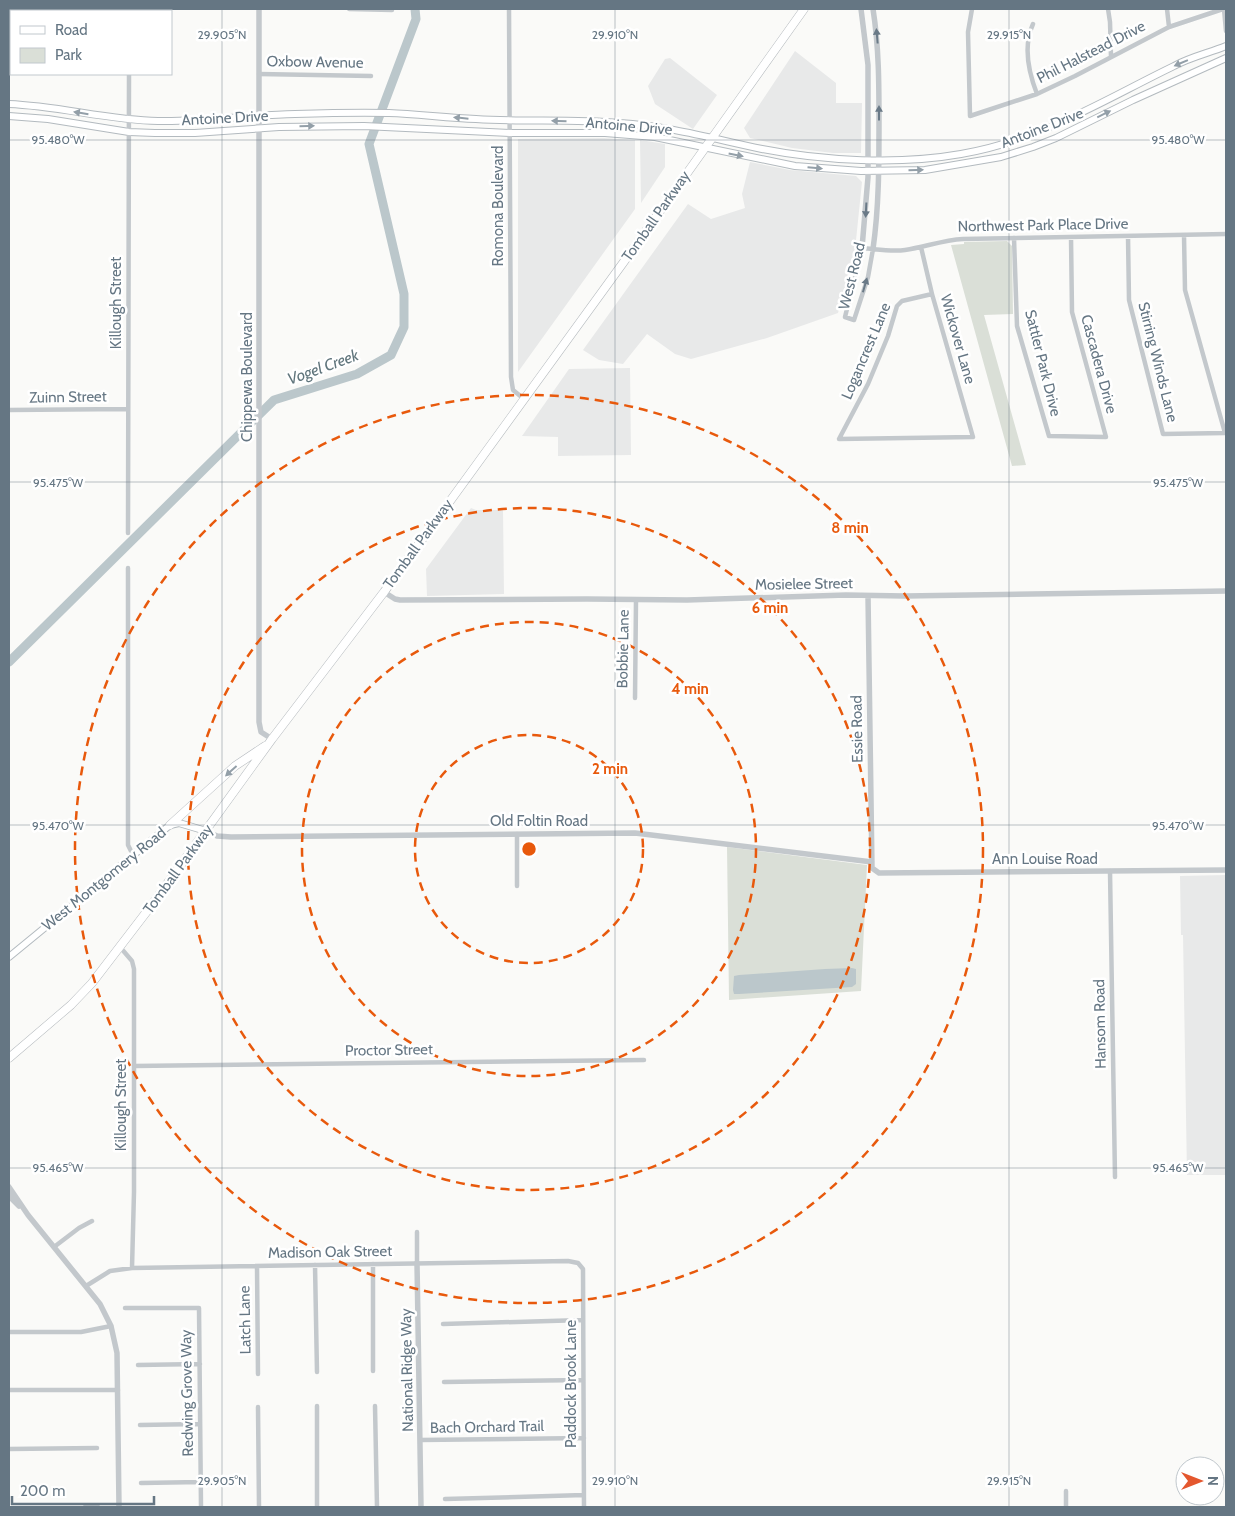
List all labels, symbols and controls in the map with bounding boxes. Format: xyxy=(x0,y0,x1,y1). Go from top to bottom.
legend xyxy=(10,10,172,75)
street label: Phil Halstead Drive xyxy=(1034,17,1149,87)
text: Road xyxy=(55,21,88,39)
text: 29.905°N xyxy=(198,27,246,42)
text: 29.910°N xyxy=(592,27,638,42)
text: 29.915°N xyxy=(987,27,1031,42)
one-way arrow xyxy=(873,28,881,44)
text: Park xyxy=(55,46,82,64)
street label: Oxbow Avenue xyxy=(266,52,364,72)
one-way arrow xyxy=(1174,59,1188,67)
street label: Antoine Drive xyxy=(998,104,1086,152)
one-way arrow xyxy=(875,105,883,121)
street label: Antoine Drive xyxy=(181,107,269,129)
one-way arrow xyxy=(72,109,88,117)
one-way arrow xyxy=(1097,110,1111,118)
street label: Antoine Drive xyxy=(585,113,673,139)
one-way arrow xyxy=(453,114,469,122)
one-way arrow xyxy=(550,117,566,125)
one-way arrow xyxy=(300,122,316,130)
text: 95.480°W xyxy=(31,132,85,147)
text: 95.480°W xyxy=(1151,132,1205,147)
street label: Romona Boulevard xyxy=(489,146,507,266)
one-way arrow xyxy=(728,151,743,159)
one-way arrow xyxy=(808,164,824,172)
one-way arrow xyxy=(909,166,925,174)
street label: Tomball Parkway xyxy=(618,167,694,265)
one-way arrow xyxy=(861,202,869,218)
street label: Northwest Park Place Drive xyxy=(958,215,1129,235)
street label: West Road xyxy=(835,241,869,311)
street label: Killough Street xyxy=(107,257,125,349)
one-way arrow xyxy=(862,277,870,292)
street label: Wickover Lane xyxy=(937,292,979,386)
street label: Logancrest Lane xyxy=(838,300,895,402)
street label: Stirring Winds Lane xyxy=(1134,300,1182,424)
street label: Sattler Park Drive xyxy=(1021,308,1065,418)
street label: Chippewa Boulevard xyxy=(238,312,256,442)
street label: Cascadera Drive xyxy=(1077,313,1121,416)
water label: Vogel Creek xyxy=(285,345,362,389)
street label: Zuinn Street xyxy=(29,387,107,407)
text: 95.475°W xyxy=(33,475,84,490)
text: 95.475°W xyxy=(1153,475,1204,490)
street label: Tomball Parkway xyxy=(379,495,457,592)
text: 8 min xyxy=(831,519,869,537)
street label: Mosielee Street xyxy=(755,574,853,594)
text: 6 min xyxy=(752,599,788,617)
street label: Bobbie Lane xyxy=(613,609,633,689)
text: 4 min xyxy=(671,680,709,698)
street label: Essie Road xyxy=(847,695,867,763)
text: 2 min xyxy=(592,760,628,778)
one-way arrow xyxy=(226,765,238,777)
street label: Old Foltin Road xyxy=(490,812,588,830)
text: 95.470°W xyxy=(32,818,85,833)
text: 95.470°W xyxy=(1152,818,1205,833)
street label: Tomball Parkway xyxy=(139,820,217,917)
street label: West Montgomery Road xyxy=(38,823,170,935)
centre of rings xyxy=(520,840,538,858)
street label: Ann Louise Road xyxy=(992,850,1098,868)
street label: Hansom Road xyxy=(1090,979,1110,1069)
street label: Proctor Street xyxy=(345,1040,433,1060)
street label: Killough Street xyxy=(112,1059,130,1151)
text: 95.465°W xyxy=(33,1160,84,1175)
text: 95.465°W xyxy=(1153,1160,1204,1175)
street label: Madison Oak Street xyxy=(268,1242,392,1262)
street label: Latch Lane xyxy=(235,1285,255,1354)
street label: National Ridge Way xyxy=(397,1308,417,1432)
street label: Paddock Brook Lane xyxy=(562,1320,580,1448)
street label: Redwing Grove Way xyxy=(177,1329,197,1457)
street label: Bach Orchard Trail xyxy=(430,1417,545,1437)
north arrow xyxy=(1175,1456,1225,1506)
text: 29.905°N xyxy=(198,1473,246,1488)
text: 29.910°N xyxy=(592,1473,638,1488)
text: 29.915°N xyxy=(987,1473,1031,1488)
scale bar xyxy=(12,1474,155,1506)
text: N xyxy=(1204,1476,1222,1486)
text: 200 m xyxy=(20,1482,65,1500)

